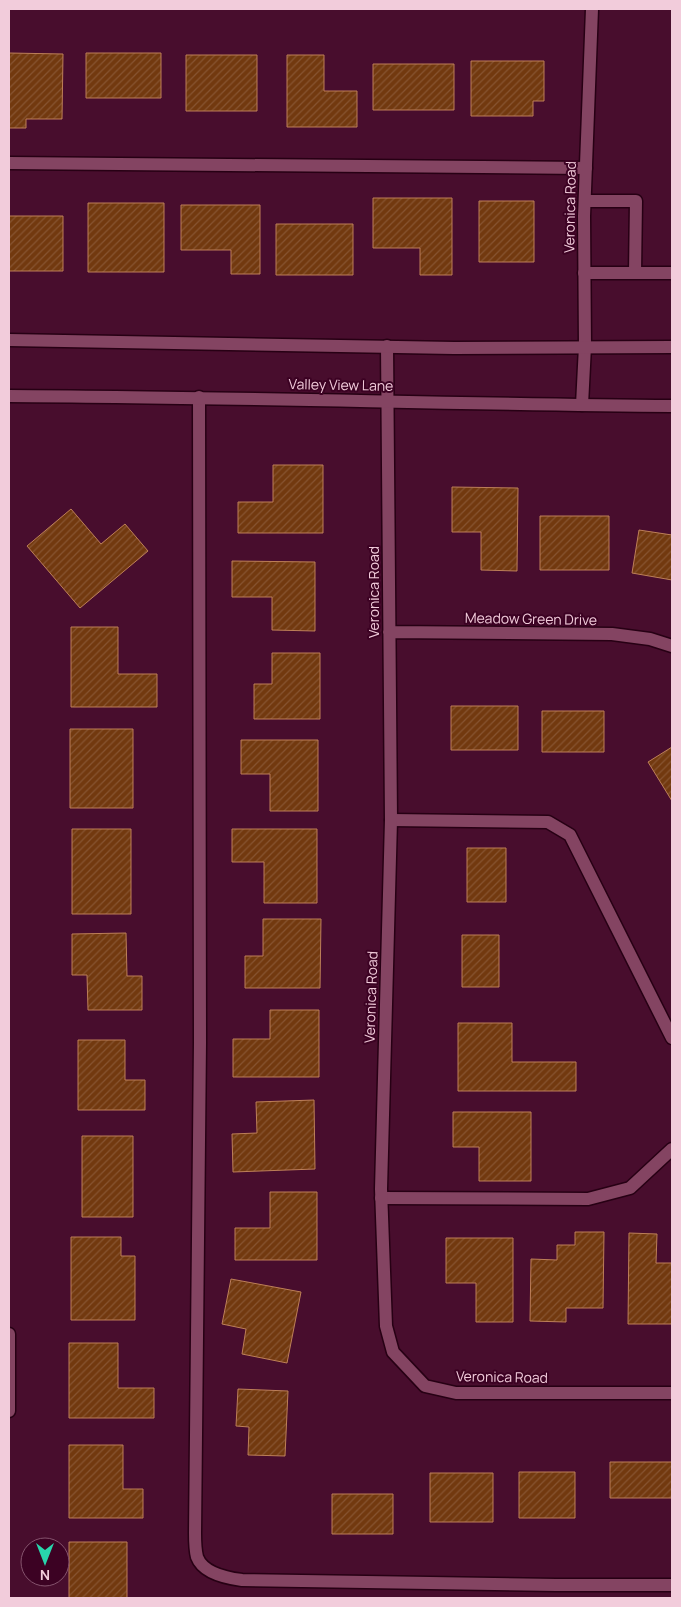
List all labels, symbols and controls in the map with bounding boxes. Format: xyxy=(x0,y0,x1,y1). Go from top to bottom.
street label: Veronica Road xyxy=(559,161,580,253)
street label: Valley View Lane xyxy=(289,374,393,395)
street label: Veronica Road xyxy=(364,546,383,638)
street label: Meadow Green Drive xyxy=(465,608,597,629)
street label: Veronica Road xyxy=(359,951,382,1043)
street label: Veronica Road xyxy=(456,1366,548,1387)
north arrow xyxy=(20,1537,70,1587)
text: N xyxy=(40,1566,50,1585)

